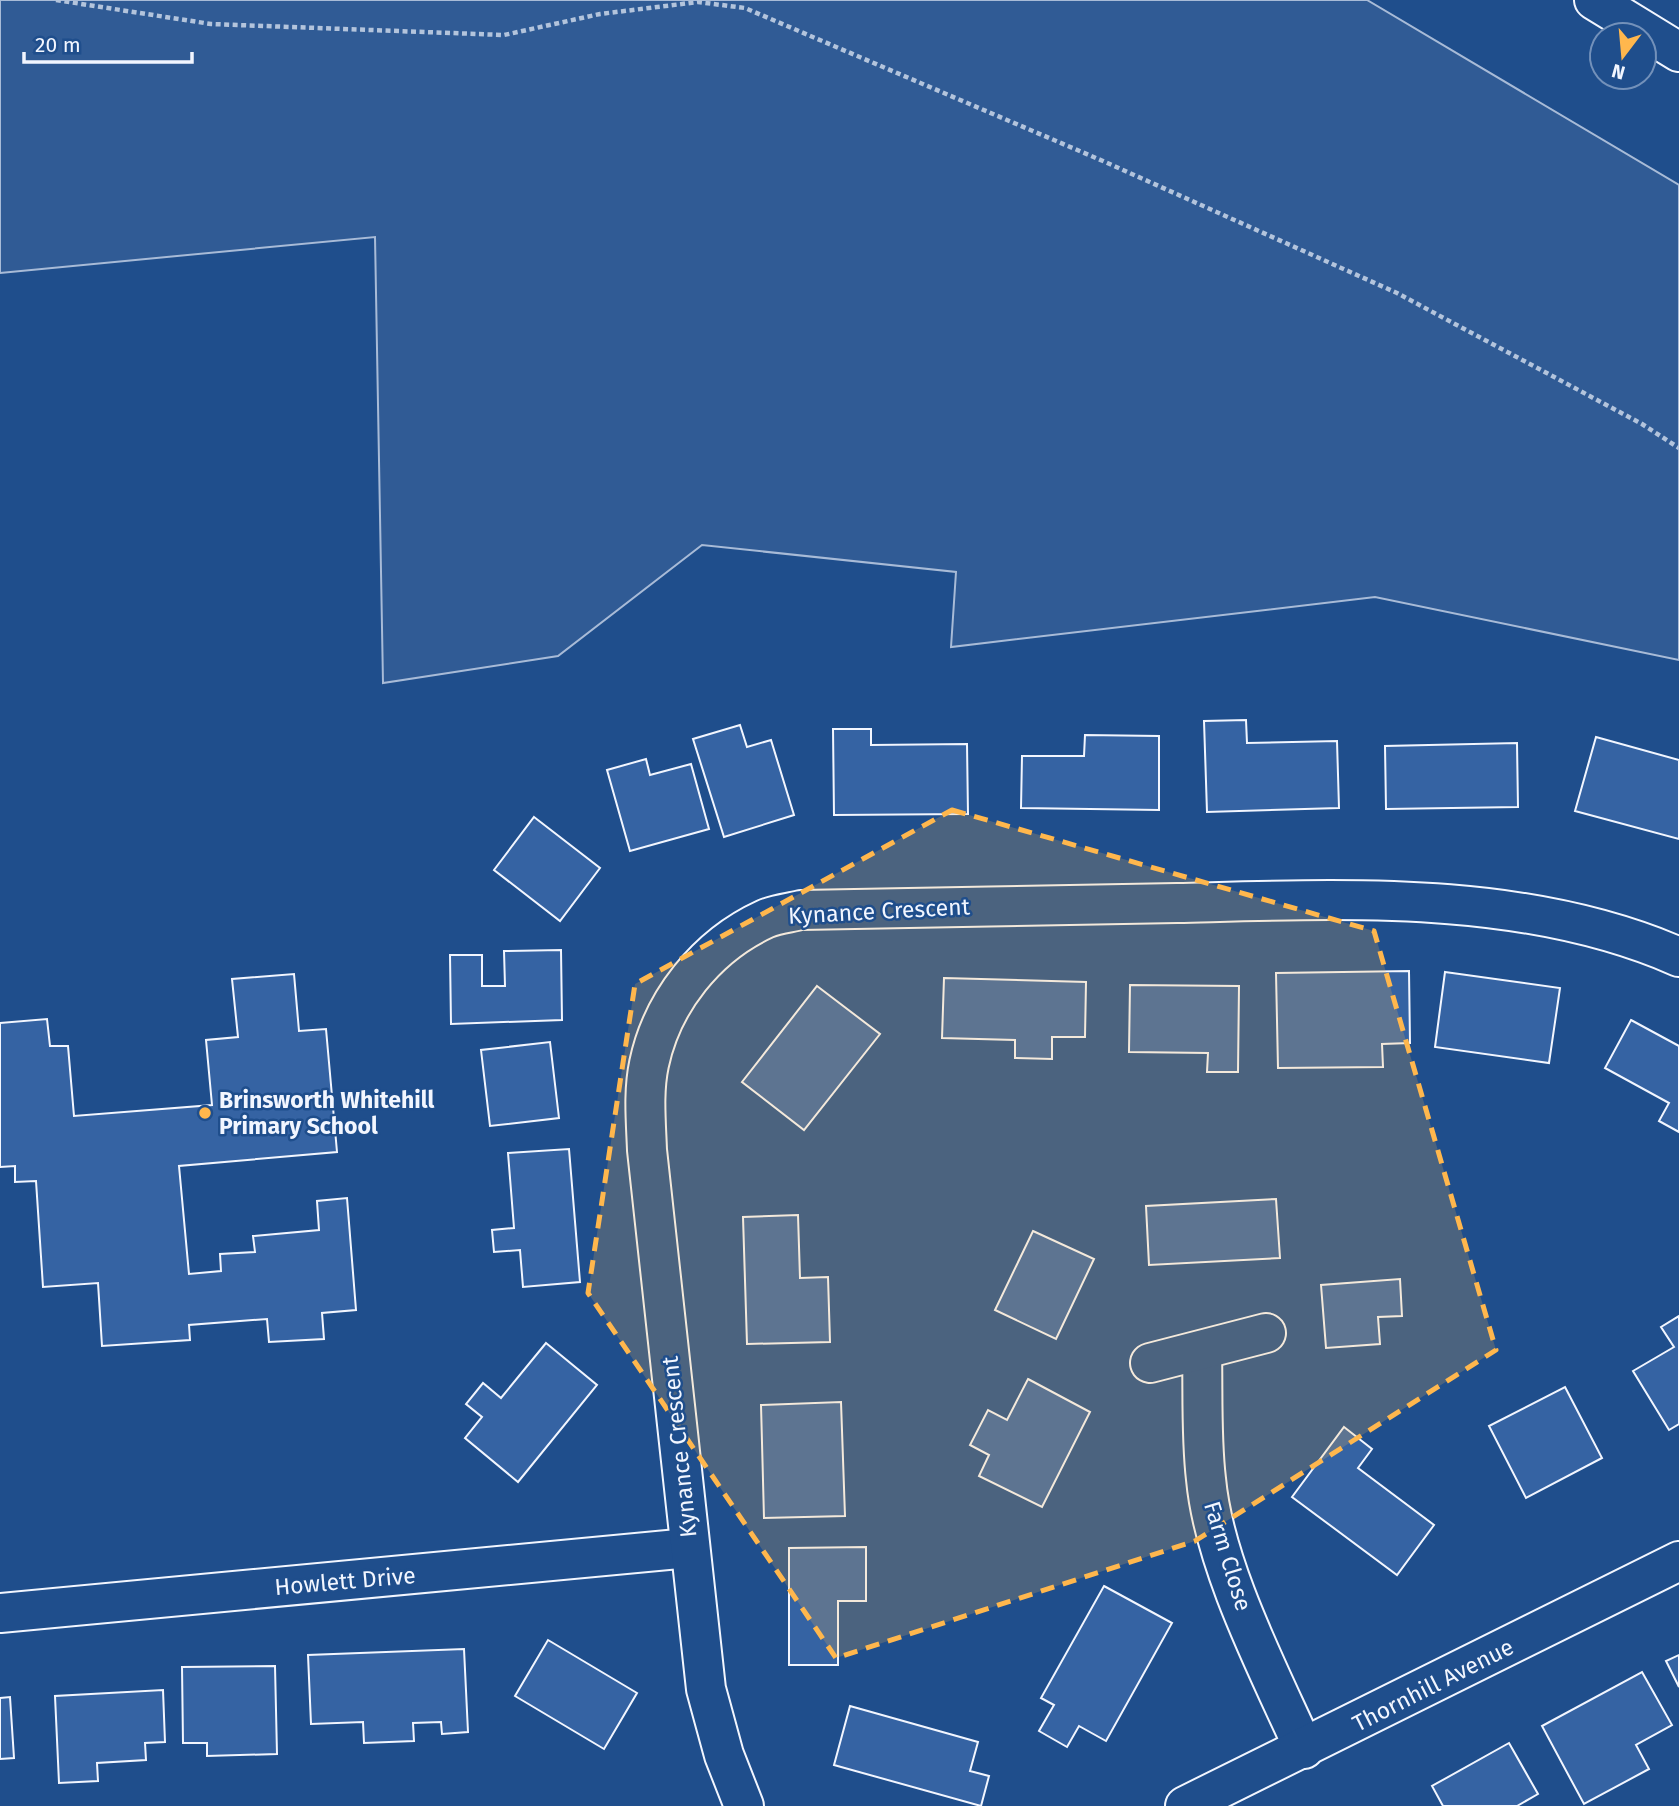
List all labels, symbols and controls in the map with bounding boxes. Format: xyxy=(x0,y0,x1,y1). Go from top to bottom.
scale bar xyxy=(24,21,192,65)
north arrow xyxy=(1588,21,1658,91)
text: 20 m xyxy=(35,32,81,58)
text: N xyxy=(1609,59,1628,85)
street label: Kynance Crescent xyxy=(787,892,971,930)
place label: Brinsworth Whitehill Primary School xyxy=(219,1086,435,1140)
marker: Brinsworth Whitehill Primary School xyxy=(197,1105,213,1121)
street label: Kynance Crescent xyxy=(655,1354,702,1539)
street label: Farm Close xyxy=(1198,1498,1258,1614)
street label: Howlett Drive xyxy=(273,1561,417,1601)
street label: Thornhill Avenue xyxy=(1348,1632,1518,1738)

